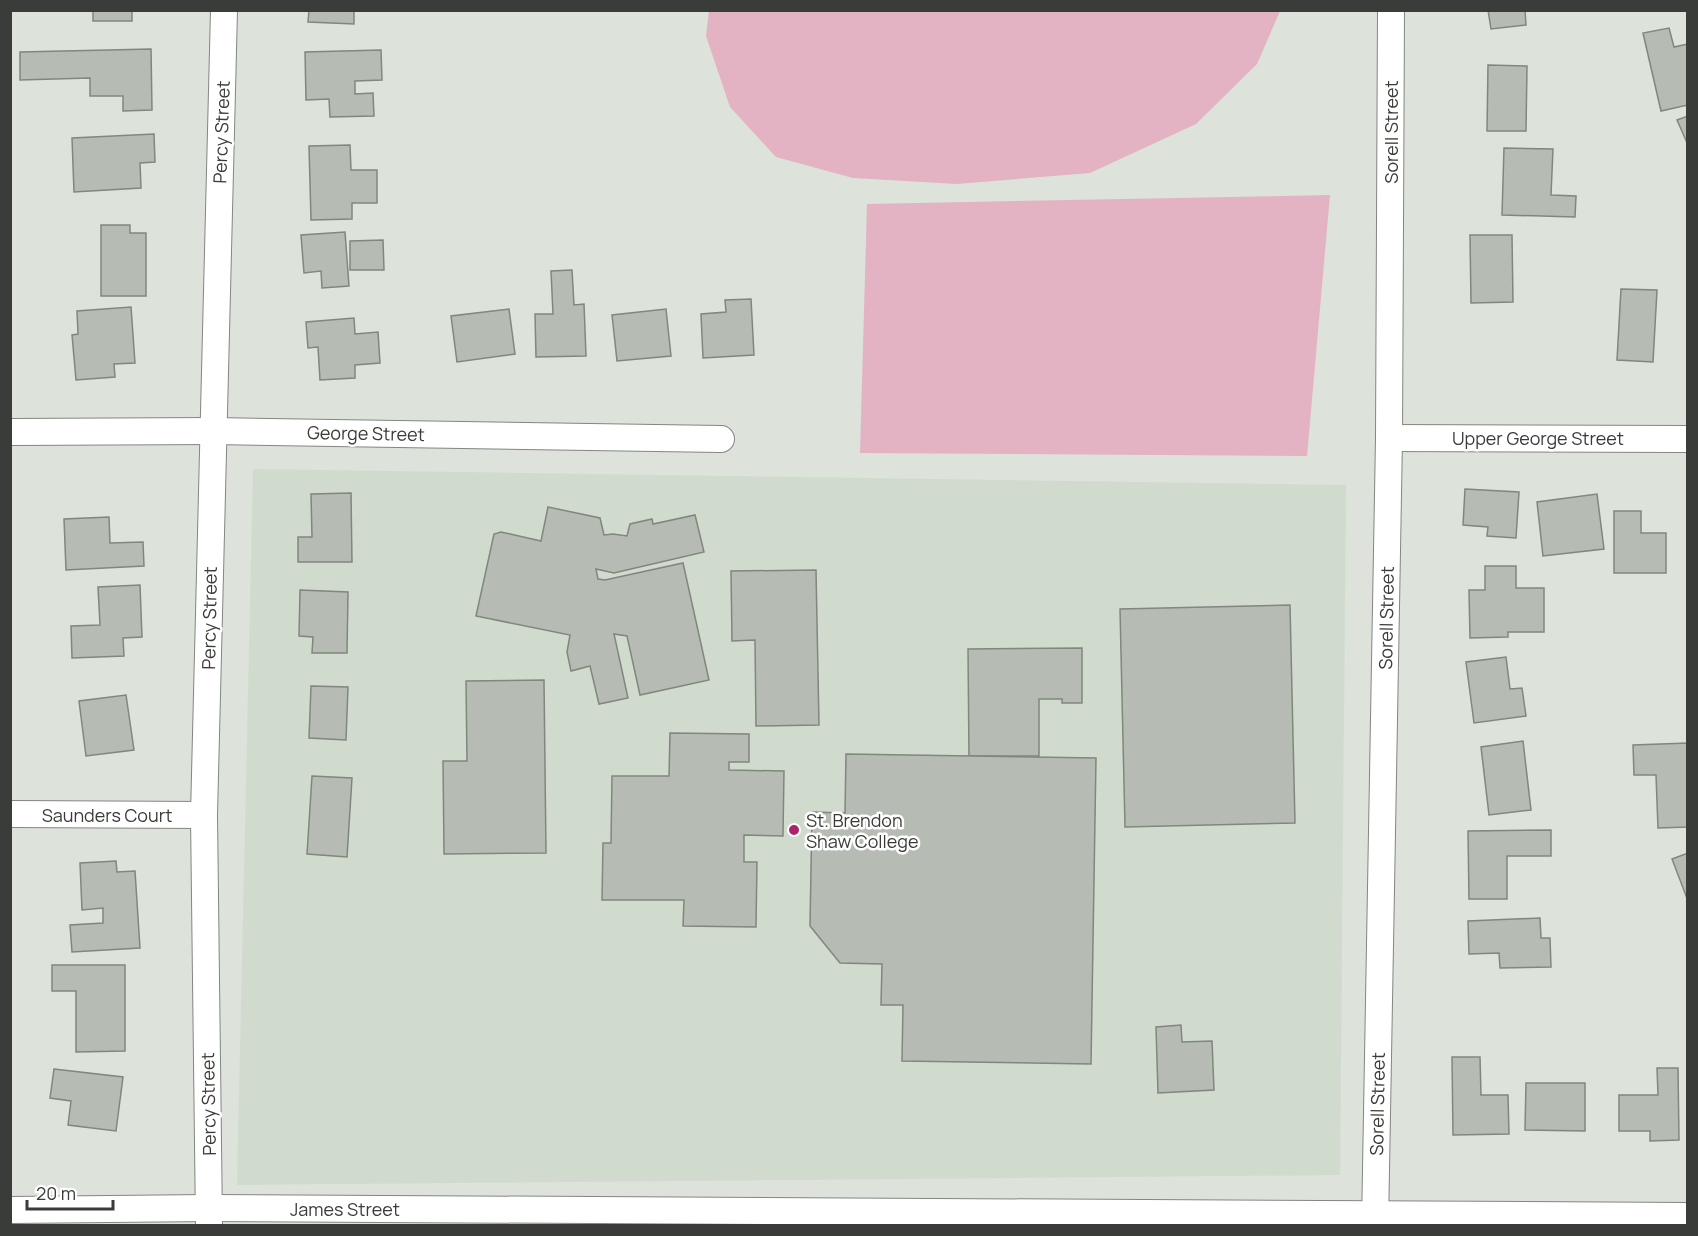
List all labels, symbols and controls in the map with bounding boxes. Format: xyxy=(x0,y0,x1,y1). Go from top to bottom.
street label: Percy Street xyxy=(207,80,235,184)
street label: Sorell Street xyxy=(1379,80,1403,184)
street label: George Street xyxy=(307,420,425,446)
street label: Upper George Street xyxy=(1452,426,1624,450)
street label: Percy Street xyxy=(196,566,222,670)
street label: Sorell Street xyxy=(1373,566,1399,670)
street label: Saunders Court xyxy=(42,803,172,827)
place label: St. Brendon Shaw College xyxy=(806,808,918,853)
marker: St. Brendon Shaw College xyxy=(787,823,801,837)
street label: Percy Street xyxy=(195,1052,221,1156)
street label: Sorell Street xyxy=(1364,1052,1390,1156)
scale bar xyxy=(27,1173,112,1211)
text: 20 m xyxy=(36,1181,76,1205)
street label: James Street xyxy=(290,1197,400,1221)

